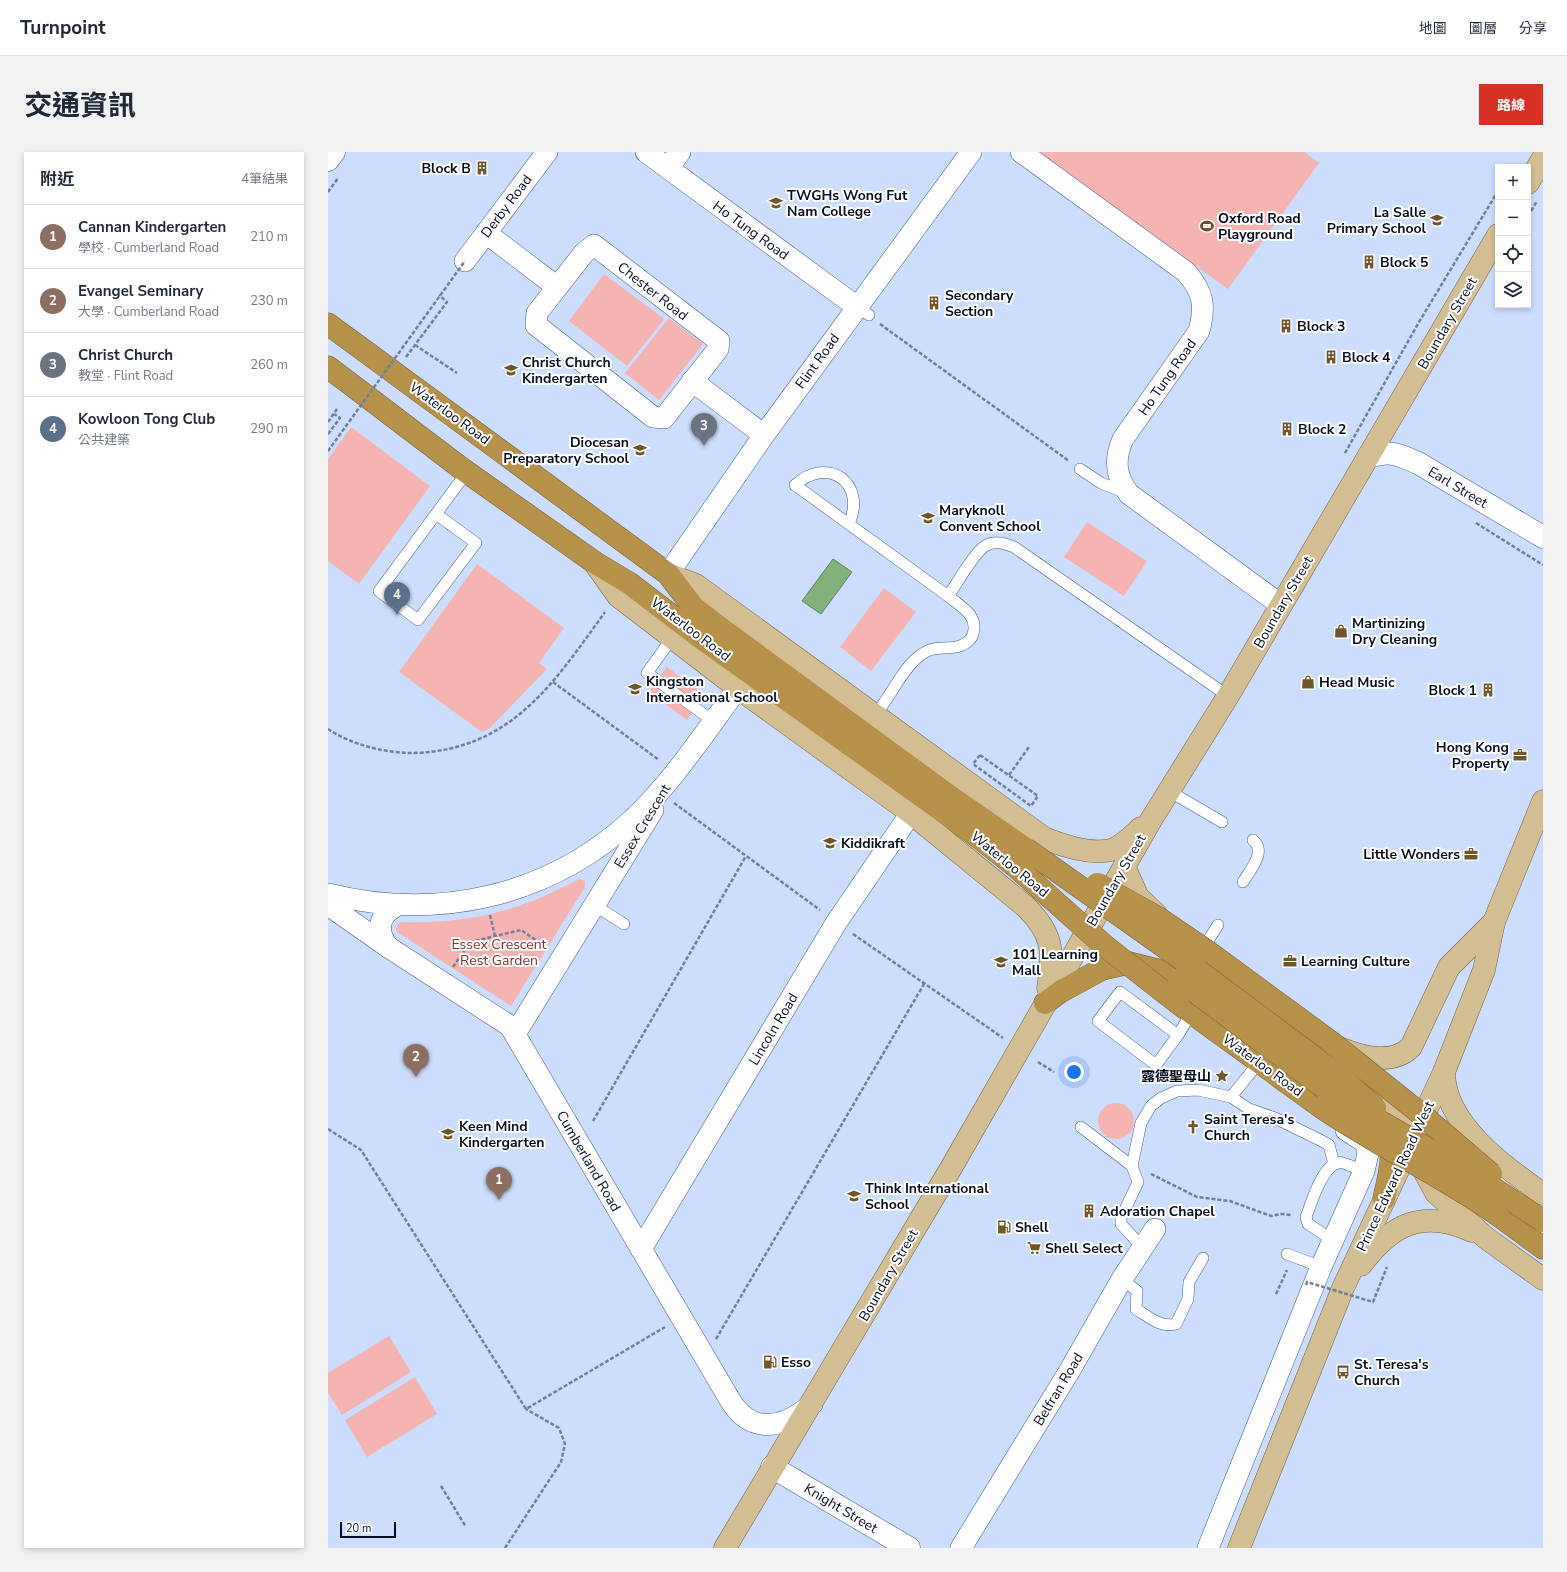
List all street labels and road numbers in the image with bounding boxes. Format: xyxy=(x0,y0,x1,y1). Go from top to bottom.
street label: Derby Road xyxy=(476,171,536,242)
street label: Ho Tung Road xyxy=(709,196,793,264)
street label: Chester Road xyxy=(613,258,692,325)
street label: Boundary Street xyxy=(1413,274,1481,373)
street label: Flint Road xyxy=(791,330,844,393)
street label: Ho Tung Road xyxy=(1134,335,1201,419)
street label: Waterloo Road xyxy=(406,378,494,449)
street label: Earl Street xyxy=(1424,462,1491,513)
street label: Boundary Street xyxy=(1249,553,1317,652)
street label: Waterloo Road xyxy=(647,593,734,666)
street label: Essex Crescent xyxy=(610,781,675,872)
street label: Waterloo Road xyxy=(967,827,1053,902)
street label: Boundary Street xyxy=(1082,831,1150,930)
street label: Lincoln Road xyxy=(744,990,802,1069)
street label: Waterloo Road xyxy=(1219,1030,1307,1101)
street label: Prince Edward Road West xyxy=(1352,1098,1439,1255)
street label: Cumberland Road xyxy=(552,1107,625,1215)
street label: Boundary Street xyxy=(854,1226,922,1325)
street label: Belfran Road xyxy=(1029,1349,1088,1429)
street label: Knight Street xyxy=(800,1479,881,1538)

